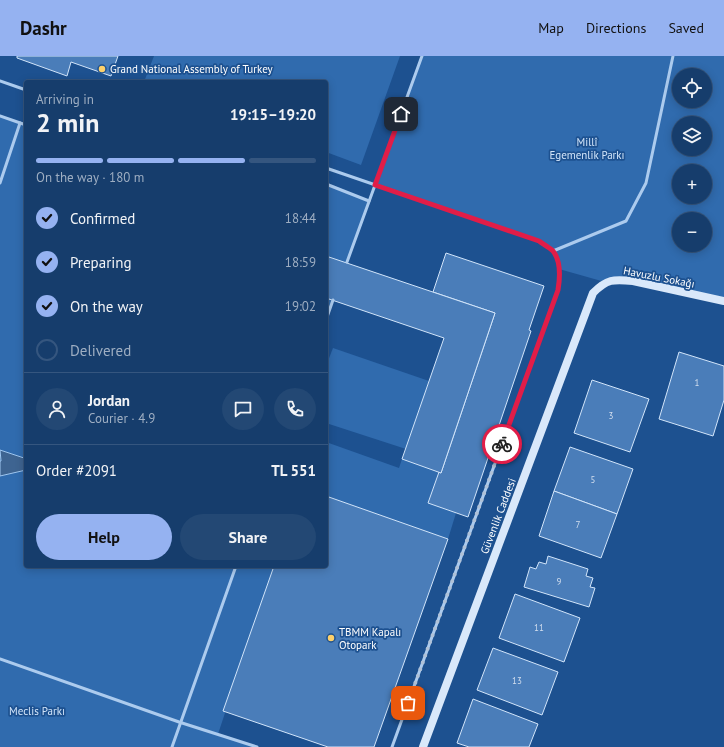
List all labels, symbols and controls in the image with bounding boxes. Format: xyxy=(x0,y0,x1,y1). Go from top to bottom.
text: Dashr xyxy=(20,16,67,40)
text: Map xyxy=(538,19,564,37)
text: Directions xyxy=(586,19,646,37)
text: Saved xyxy=(668,19,704,37)
place label: Grand National Assembly of Turkey xyxy=(110,62,274,76)
marker: Grand National Assembly of Turkey xyxy=(97,64,107,74)
map controls xyxy=(672,68,712,252)
button: locate xyxy=(672,68,712,108)
text: Arriving in xyxy=(36,91,94,108)
pin xyxy=(384,97,418,131)
icon: home xyxy=(390,103,412,125)
text: 19:15–19:20 xyxy=(230,105,316,124)
text: 2 min xyxy=(36,106,99,139)
button: layers xyxy=(672,116,712,156)
park label: Millî Egemenlik Parkı xyxy=(549,135,625,162)
button: + xyxy=(672,164,712,204)
text: On the way · 180 m xyxy=(36,169,144,186)
icon: check xyxy=(36,207,58,229)
text: Confirmed xyxy=(70,209,135,228)
text: 18:44 xyxy=(285,210,316,227)
button: − xyxy=(672,212,712,252)
icon: check xyxy=(36,251,58,273)
text: Preparing xyxy=(70,253,132,272)
text: 18:59 xyxy=(285,254,316,271)
street label: Havuzlu Sokağı xyxy=(622,263,696,291)
icon: check xyxy=(36,295,58,317)
text: On the way xyxy=(70,297,143,316)
text: 19:02 xyxy=(285,298,316,315)
text: Delivered xyxy=(70,341,131,360)
house number: 1 xyxy=(695,377,700,388)
button: person xyxy=(36,388,78,430)
button: chat xyxy=(222,388,264,430)
button: phone xyxy=(274,388,316,430)
text: Jordan xyxy=(88,391,130,410)
text: Courier · 4.9 xyxy=(88,410,155,427)
house number: 3 xyxy=(609,410,614,421)
courier xyxy=(482,424,522,464)
icon: bike xyxy=(491,433,513,455)
text: Order #2091 xyxy=(36,461,117,480)
text: TL 551 xyxy=(271,461,316,480)
house number: 5 xyxy=(591,474,596,485)
street label: Güvenlik Caddesi xyxy=(477,476,519,556)
button: Help xyxy=(36,514,172,560)
button: Share xyxy=(180,514,316,560)
house number: 7 xyxy=(576,519,581,530)
house number: 9 xyxy=(557,576,562,587)
house number: 11 xyxy=(534,622,544,633)
place label: TBMM Kapalı Otopark xyxy=(339,625,401,652)
marker: TBMM Kapalı Otopark xyxy=(326,633,336,643)
house number: 13 xyxy=(512,675,522,686)
pin xyxy=(391,686,425,720)
icon: bag xyxy=(397,692,419,714)
park label: Meclis Parkı xyxy=(9,704,65,718)

